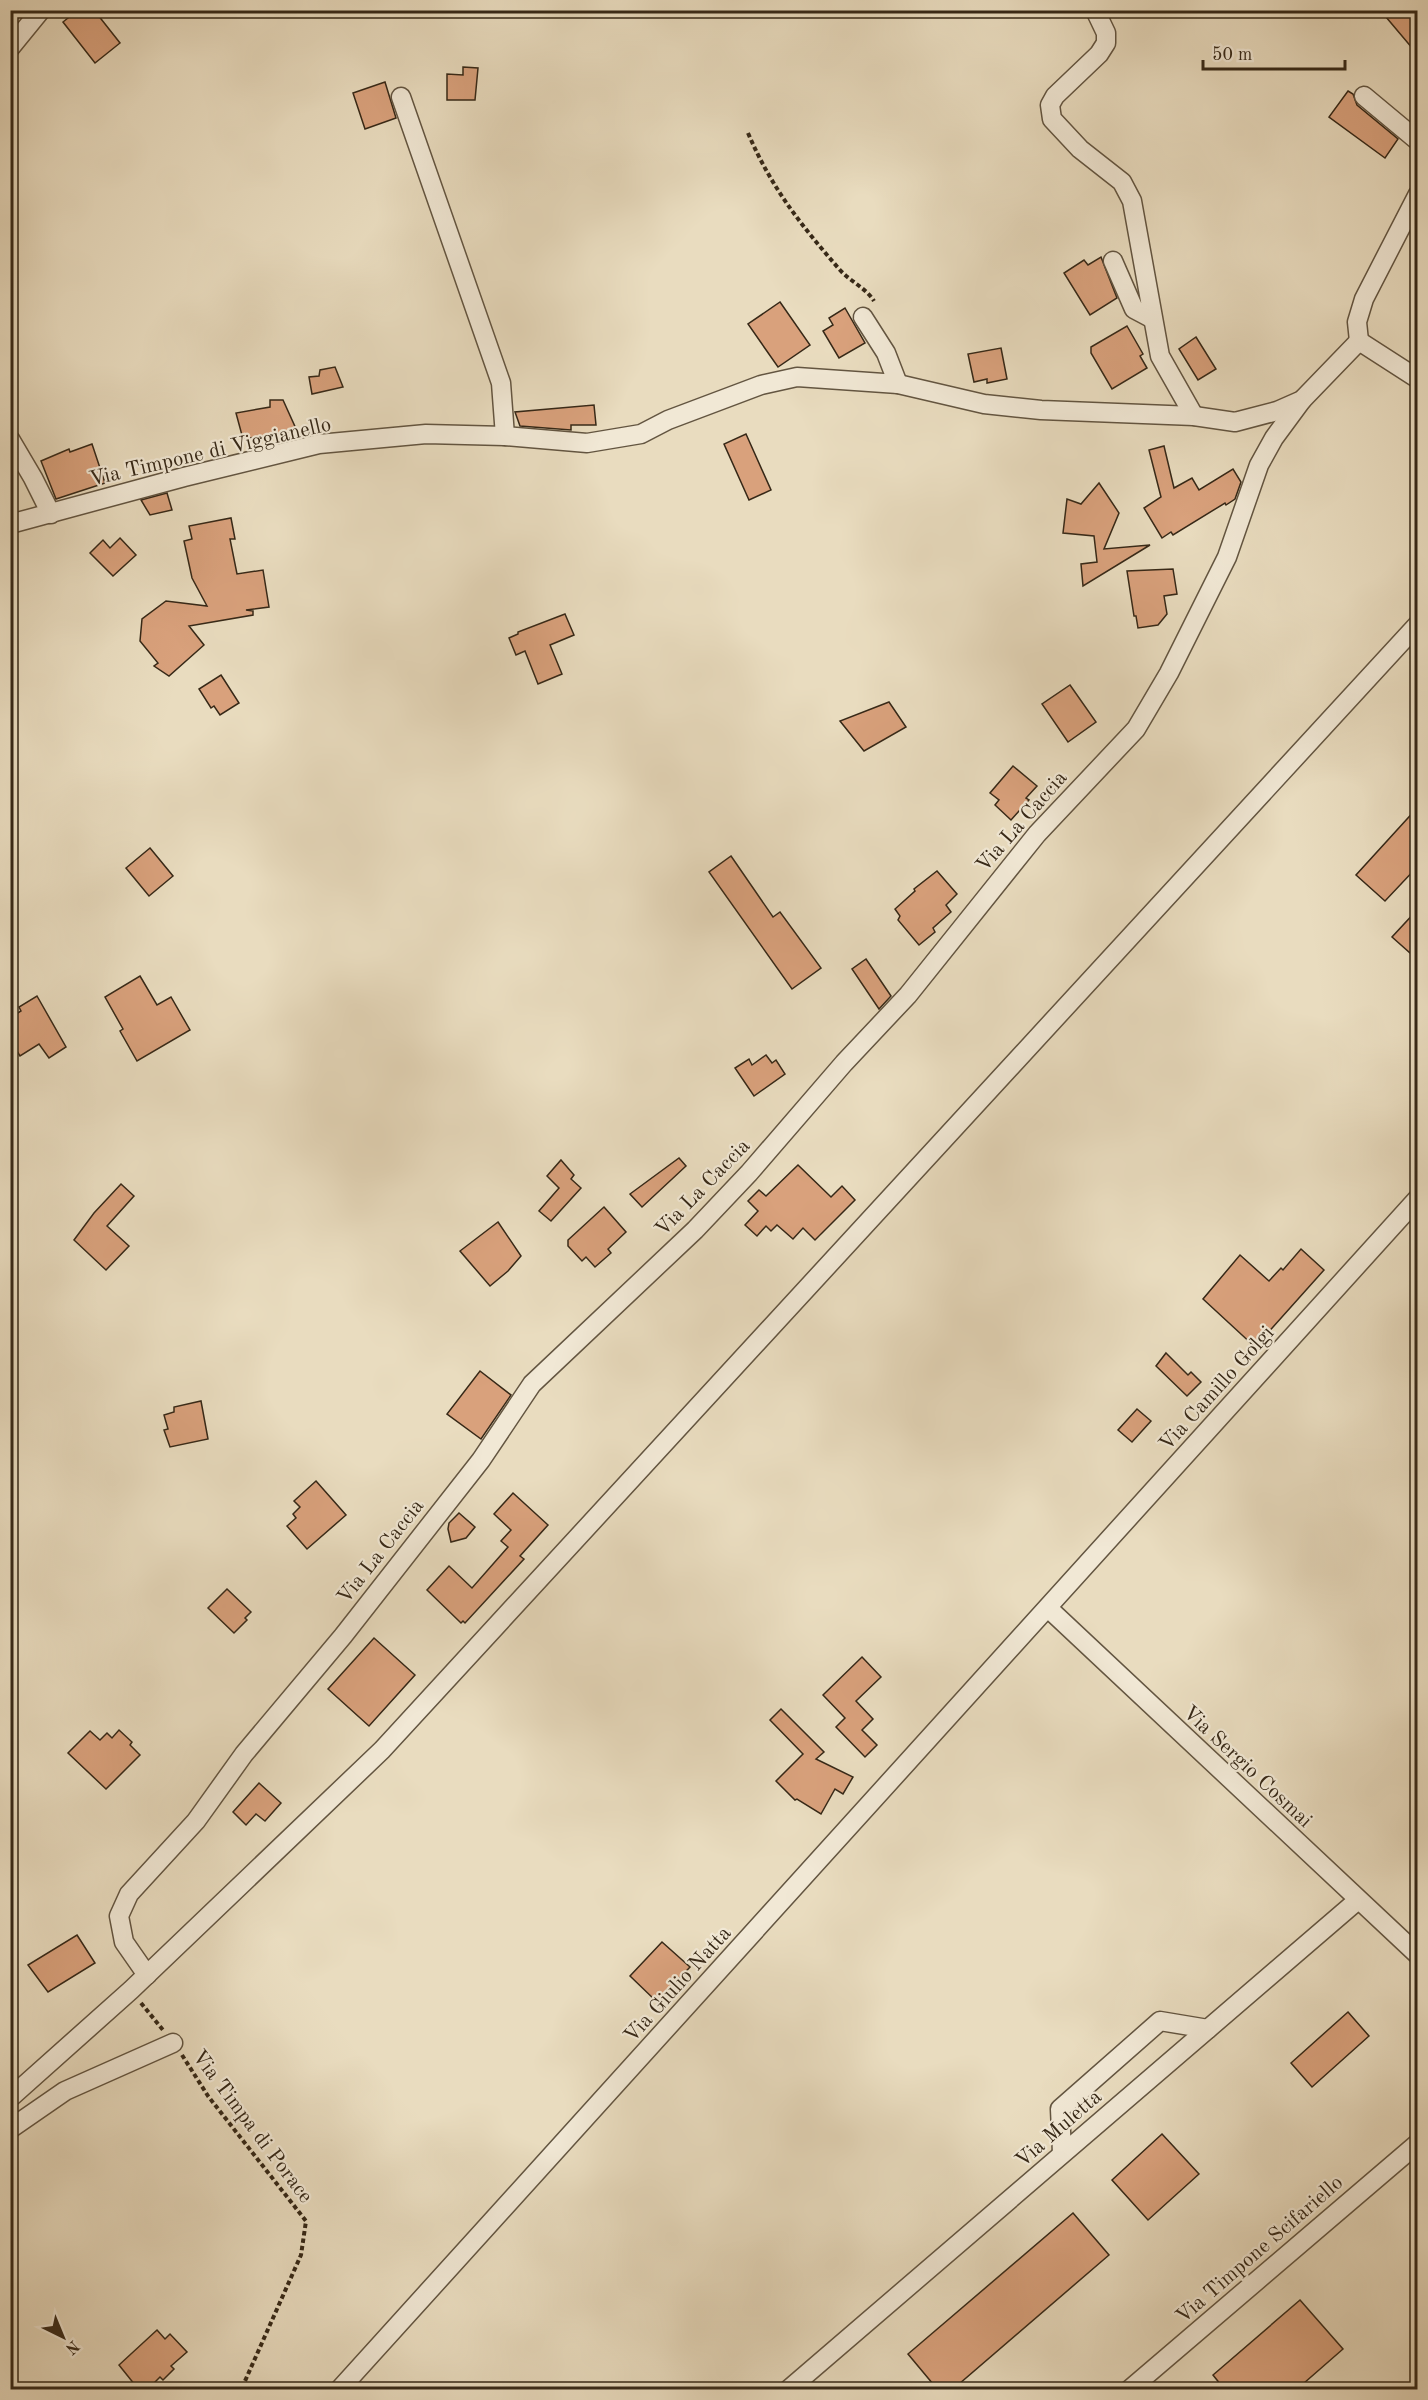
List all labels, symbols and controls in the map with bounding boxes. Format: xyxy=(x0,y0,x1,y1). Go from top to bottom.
scale bar xyxy=(1203,33,1346,71)
text: 50 m xyxy=(1212,46,1252,64)
street label: Via Timpone di Viggianello xyxy=(87,414,333,491)
street label: Via La Caccia xyxy=(973,767,1072,877)
street label: Via La Caccia xyxy=(652,1135,755,1241)
street label: Via Camillo Golgi xyxy=(1156,1323,1278,1455)
street label: Via La Caccia xyxy=(334,1496,428,1608)
street label: Via Sergio Cosmai xyxy=(1178,1702,1316,1832)
street label: Via Giulio Natta xyxy=(621,1923,736,2047)
street label: Via Timpa di Porace xyxy=(188,2046,316,2207)
street label: Via Muletta xyxy=(1012,2086,1106,2172)
street label: Via Timpone Scifariello xyxy=(1173,2172,1347,2328)
north arrow xyxy=(33,2307,93,2367)
text: N xyxy=(61,2336,82,2357)

